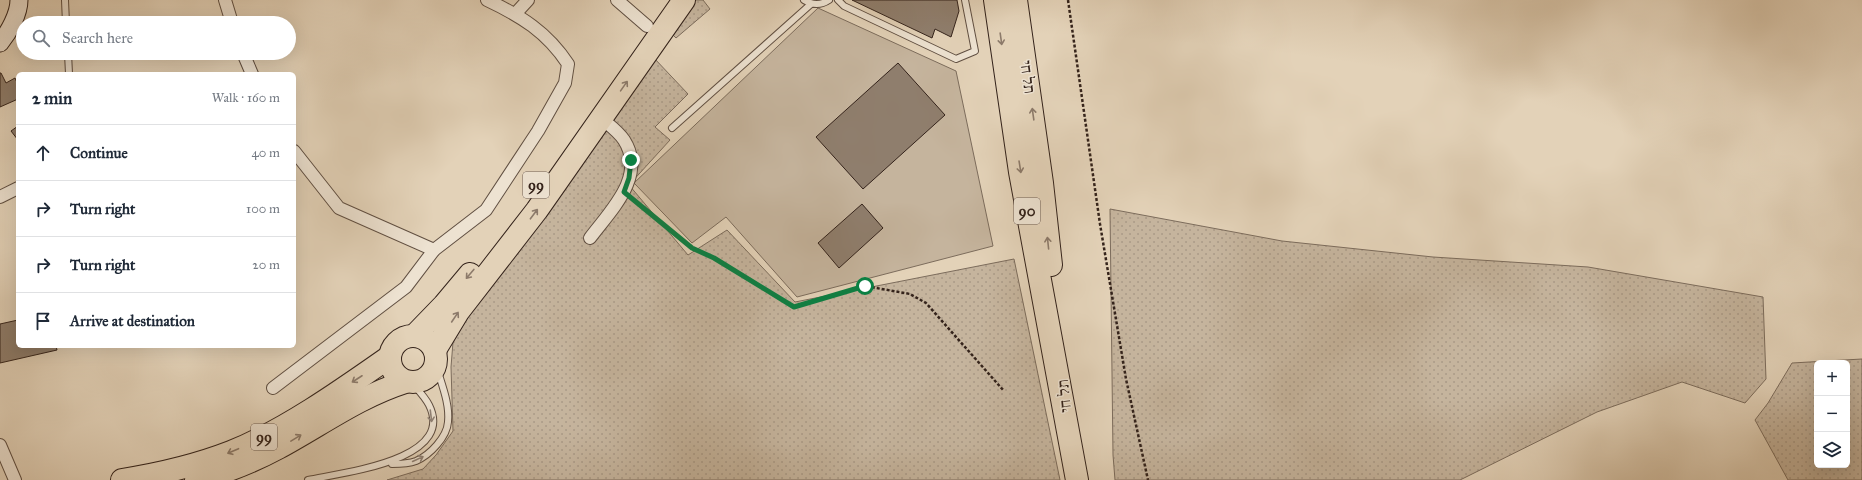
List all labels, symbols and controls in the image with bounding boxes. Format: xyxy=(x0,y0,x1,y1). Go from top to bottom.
search box xyxy=(16,16,296,60)
icon: search xyxy=(30,27,52,49)
text: Search here xyxy=(62,29,133,47)
one-way arrow xyxy=(997,32,1005,45)
street label: תל חי xyxy=(1016,59,1040,95)
one-way arrow xyxy=(620,81,628,92)
text: 2 min xyxy=(32,88,72,109)
text: Walk · 160 m xyxy=(212,90,280,106)
one-way arrow xyxy=(1029,108,1037,121)
icon: ahead xyxy=(32,142,54,164)
text: Continue xyxy=(70,144,128,162)
text: 40 m xyxy=(251,145,280,161)
route end xyxy=(622,151,640,169)
one-way arrow xyxy=(1016,160,1024,173)
road number: 99 xyxy=(523,172,549,198)
icon: right xyxy=(32,198,54,220)
road number: 90 xyxy=(1014,198,1040,224)
text: Turn right xyxy=(70,200,135,218)
text: 100 m xyxy=(246,201,280,217)
one-way arrow xyxy=(530,208,538,219)
one-way arrow xyxy=(1045,237,1052,250)
icon: right xyxy=(32,254,54,276)
text: Turn right xyxy=(70,256,135,274)
text: 20 m xyxy=(252,257,280,273)
one-way arrow xyxy=(465,269,474,279)
route start xyxy=(856,277,874,295)
icon: arrive xyxy=(32,310,54,332)
text: Arrive at destination xyxy=(70,312,195,330)
one-way arrow xyxy=(451,312,459,323)
map controls xyxy=(1814,360,1850,468)
button: + xyxy=(1814,360,1850,396)
one-way arrow xyxy=(352,375,363,383)
street label: תל חי xyxy=(1053,378,1075,414)
button: − xyxy=(1814,396,1850,432)
one-way arrow xyxy=(427,409,435,422)
road number: 99 xyxy=(251,424,277,450)
button: layers xyxy=(1814,432,1850,468)
one-way arrow xyxy=(290,434,301,442)
one-way arrow xyxy=(227,447,239,455)
one-way arrow xyxy=(412,455,424,462)

